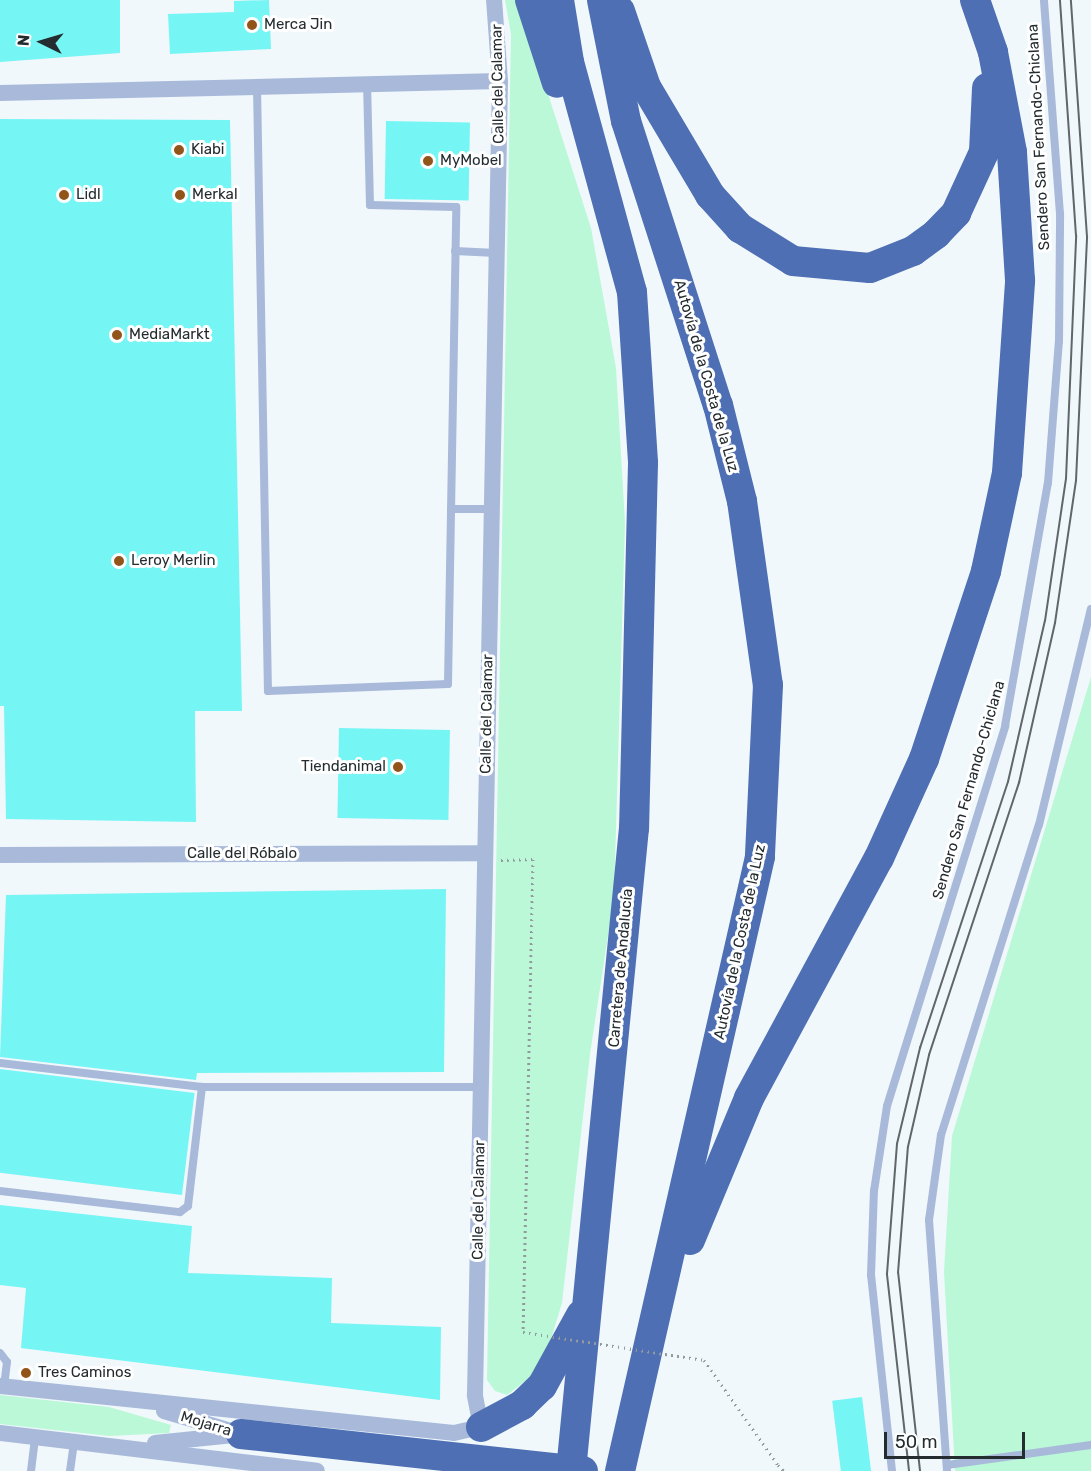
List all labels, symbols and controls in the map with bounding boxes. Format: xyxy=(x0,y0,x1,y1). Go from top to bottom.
north arrow xyxy=(12,12,72,72)
place label: Merca Jin xyxy=(264,16,332,34)
marker: Merca Jin xyxy=(245,18,259,32)
street label: Sendero San Fernando-Chiclana xyxy=(1024,23,1054,251)
street label: Calle del Calamar xyxy=(488,24,508,144)
text: N xyxy=(14,34,34,47)
place label: Kiabi xyxy=(191,141,224,159)
marker: Kiabi xyxy=(172,143,186,157)
place label: MyMobel xyxy=(440,152,502,170)
marker: MyMobel xyxy=(421,154,435,168)
place label: Lidl xyxy=(76,186,101,204)
place label: Merkal xyxy=(192,186,238,204)
marker: Lidl xyxy=(57,188,71,202)
marker: Merkal xyxy=(173,188,187,202)
street label: Autovía de la Costa de la Luz xyxy=(670,278,742,474)
place label: MediaMarkt xyxy=(129,326,210,344)
marker: MediaMarkt xyxy=(110,328,124,342)
place label: Leroy Merlin xyxy=(131,552,216,570)
marker: Leroy Merlin xyxy=(112,554,126,568)
street label: Calle del Calamar xyxy=(477,654,497,774)
street label: Sendero San Fernando-Chiclana xyxy=(929,679,1009,901)
place label: Tiendanimal xyxy=(301,758,386,776)
marker: Tiendanimal xyxy=(391,760,405,774)
street label: Autovía de la Costa de la Luz xyxy=(710,843,770,1041)
street label: Calle del Róbalo xyxy=(187,845,297,863)
street label: Carretera de Andalucía xyxy=(605,888,637,1048)
street label: Calle del Calamar xyxy=(469,1140,489,1260)
place label: Tres Caminos xyxy=(38,1364,131,1382)
marker: Tres Caminos xyxy=(19,1366,33,1380)
street label: Mojarra xyxy=(178,1408,234,1440)
scale bar xyxy=(887,1420,1028,1458)
text: 50 m xyxy=(895,1431,938,1453)

